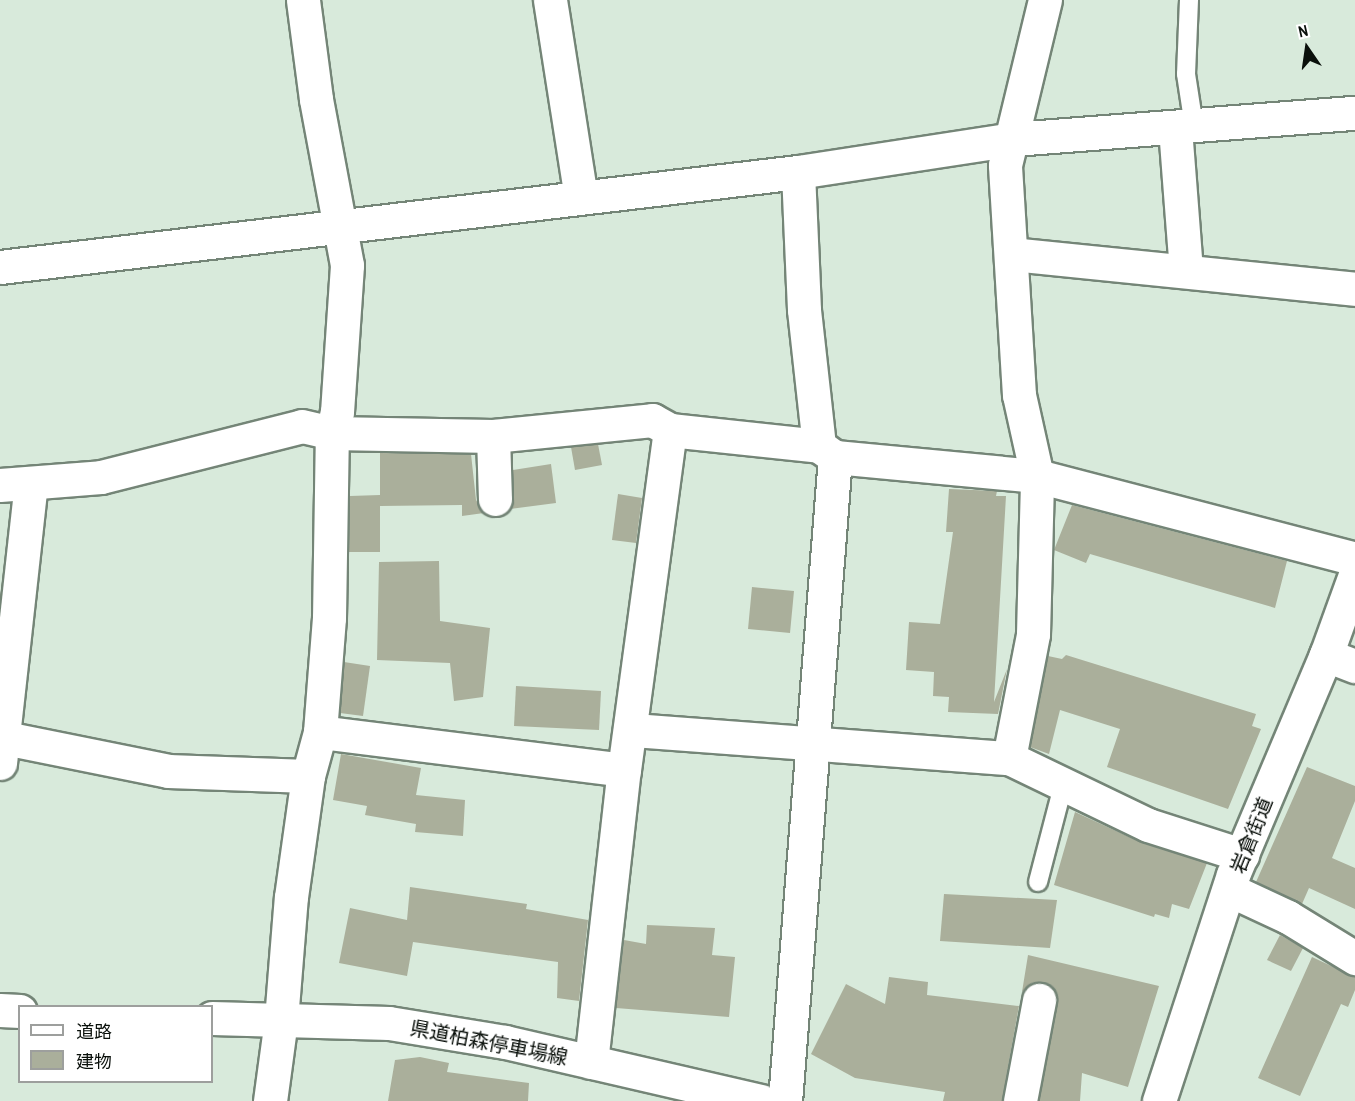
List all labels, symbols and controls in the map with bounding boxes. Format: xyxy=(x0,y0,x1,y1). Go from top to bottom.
north arrow xyxy=(1277,18,1337,78)
text: N xyxy=(1296,19,1310,42)
street label: 岩倉街道 xyxy=(1225,793,1277,877)
legend xyxy=(18,1005,213,1083)
street label: 県道柏森停車場線 xyxy=(408,1015,570,1069)
text: 道路 xyxy=(76,1019,112,1044)
text: 建物 xyxy=(76,1049,112,1074)

